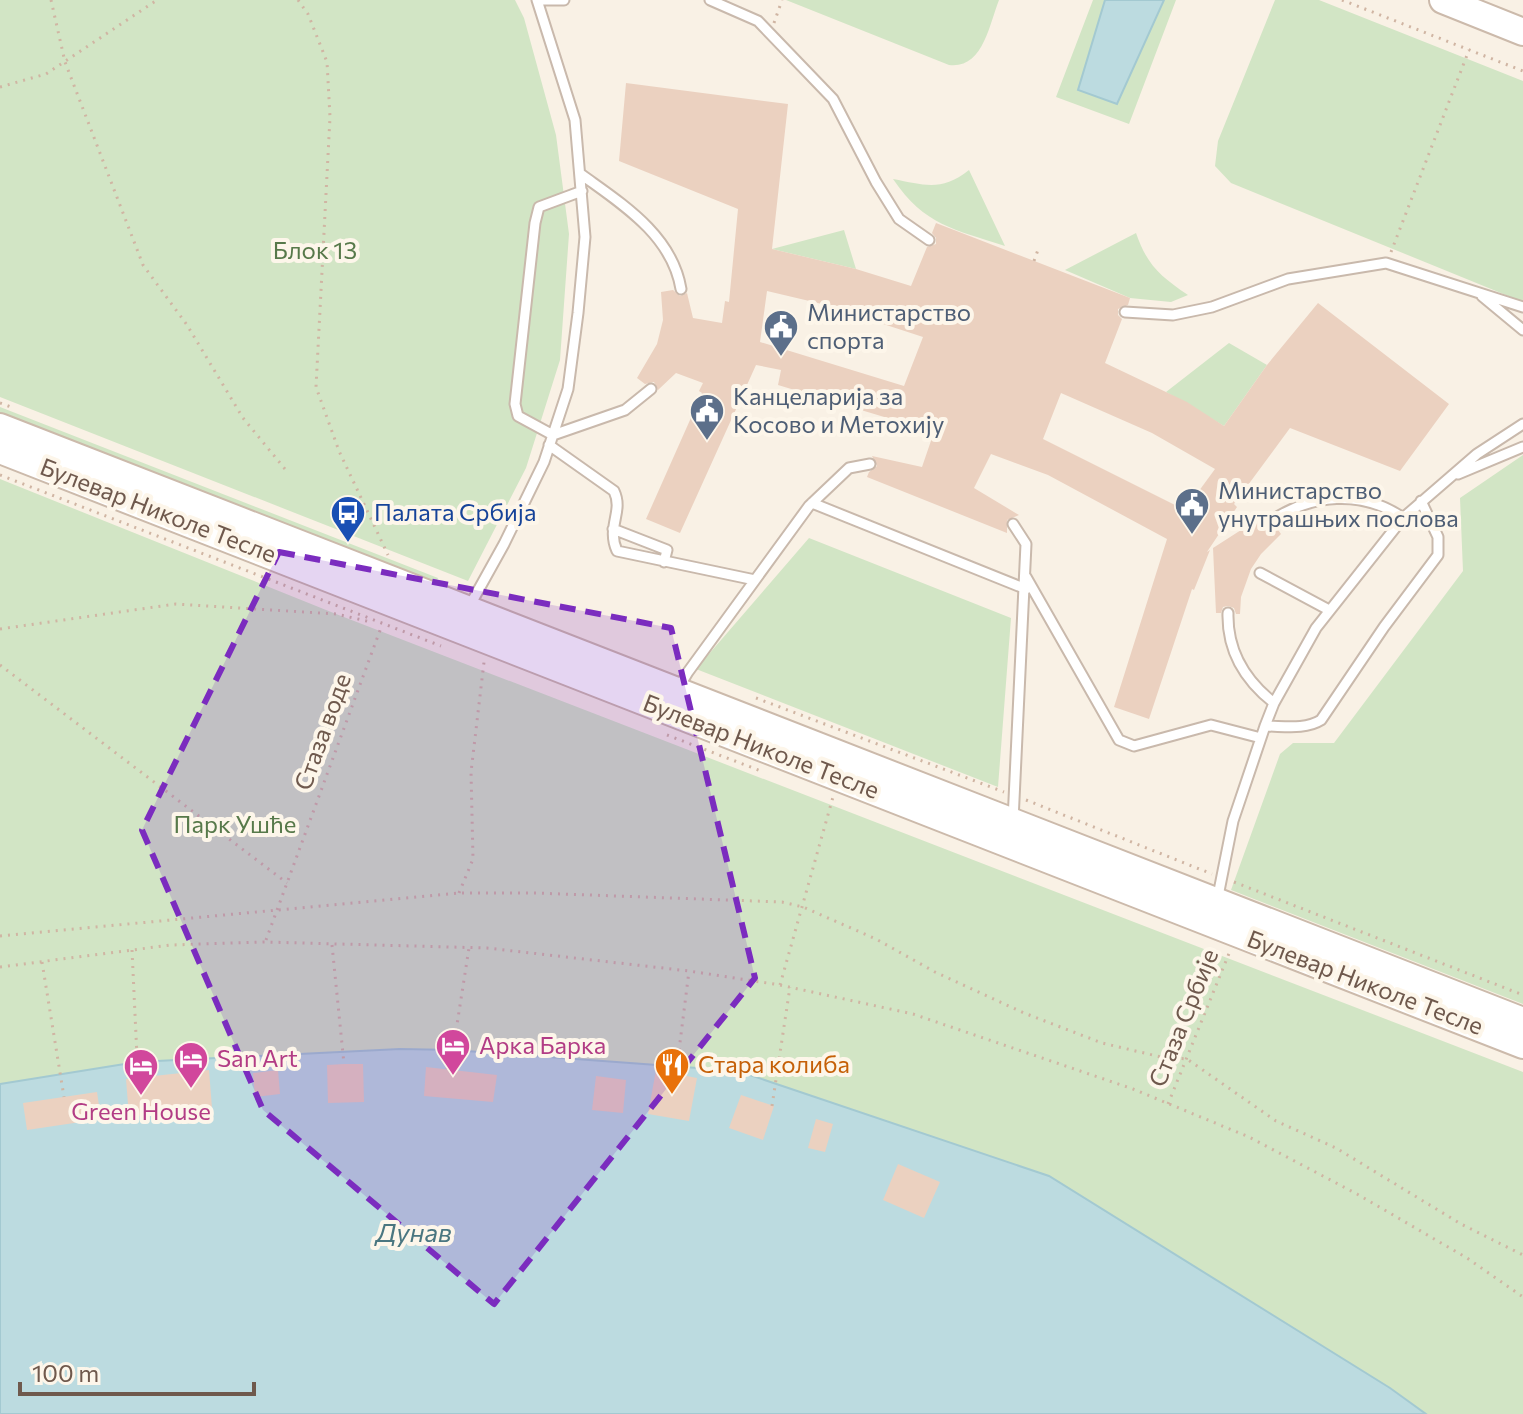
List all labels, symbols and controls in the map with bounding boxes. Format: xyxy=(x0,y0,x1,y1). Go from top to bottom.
park label: Блок 13 xyxy=(273,235,357,264)
place label: Министарство спорта xyxy=(807,297,971,354)
public building icon: Министарство спорта xyxy=(762,308,800,358)
place label: Канцеларија за Косово и Метохију xyxy=(733,381,944,438)
public building icon: Канцеларија за Косово и Метохију xyxy=(688,392,726,442)
street label: Булевар Николе Тесле xyxy=(36,451,281,568)
place label: Министарство унутрашњих послова xyxy=(1218,475,1459,532)
public building icon: Министарство унутрашњих послова xyxy=(1173,486,1211,536)
bus stop icon: Палата Србија xyxy=(329,494,367,544)
place label: Палата Србија xyxy=(374,497,536,526)
street label: Стаза воде xyxy=(287,669,356,794)
street label: Булевар Николе Тесле xyxy=(639,687,884,804)
park label: Парк Ушће xyxy=(174,809,296,838)
street label: Булевар Николе Тесле xyxy=(1243,923,1488,1040)
street label: Стаза Србије xyxy=(1142,944,1223,1091)
hotel icon: Арка Барка xyxy=(434,1027,472,1077)
place label: Арка Барка xyxy=(479,1030,606,1059)
hotel icon: San Art xyxy=(172,1040,210,1090)
place label: San Art xyxy=(217,1043,298,1072)
restaurant icon: Стара колиба xyxy=(653,1046,691,1096)
hotel icon: Green House xyxy=(122,1047,160,1097)
place label: Стара колиба xyxy=(698,1049,850,1078)
place label: Green House xyxy=(71,1096,211,1125)
water label: Дунав xyxy=(374,1216,452,1247)
scale bar xyxy=(20,1346,254,1396)
text: 100 m xyxy=(32,1358,99,1387)

